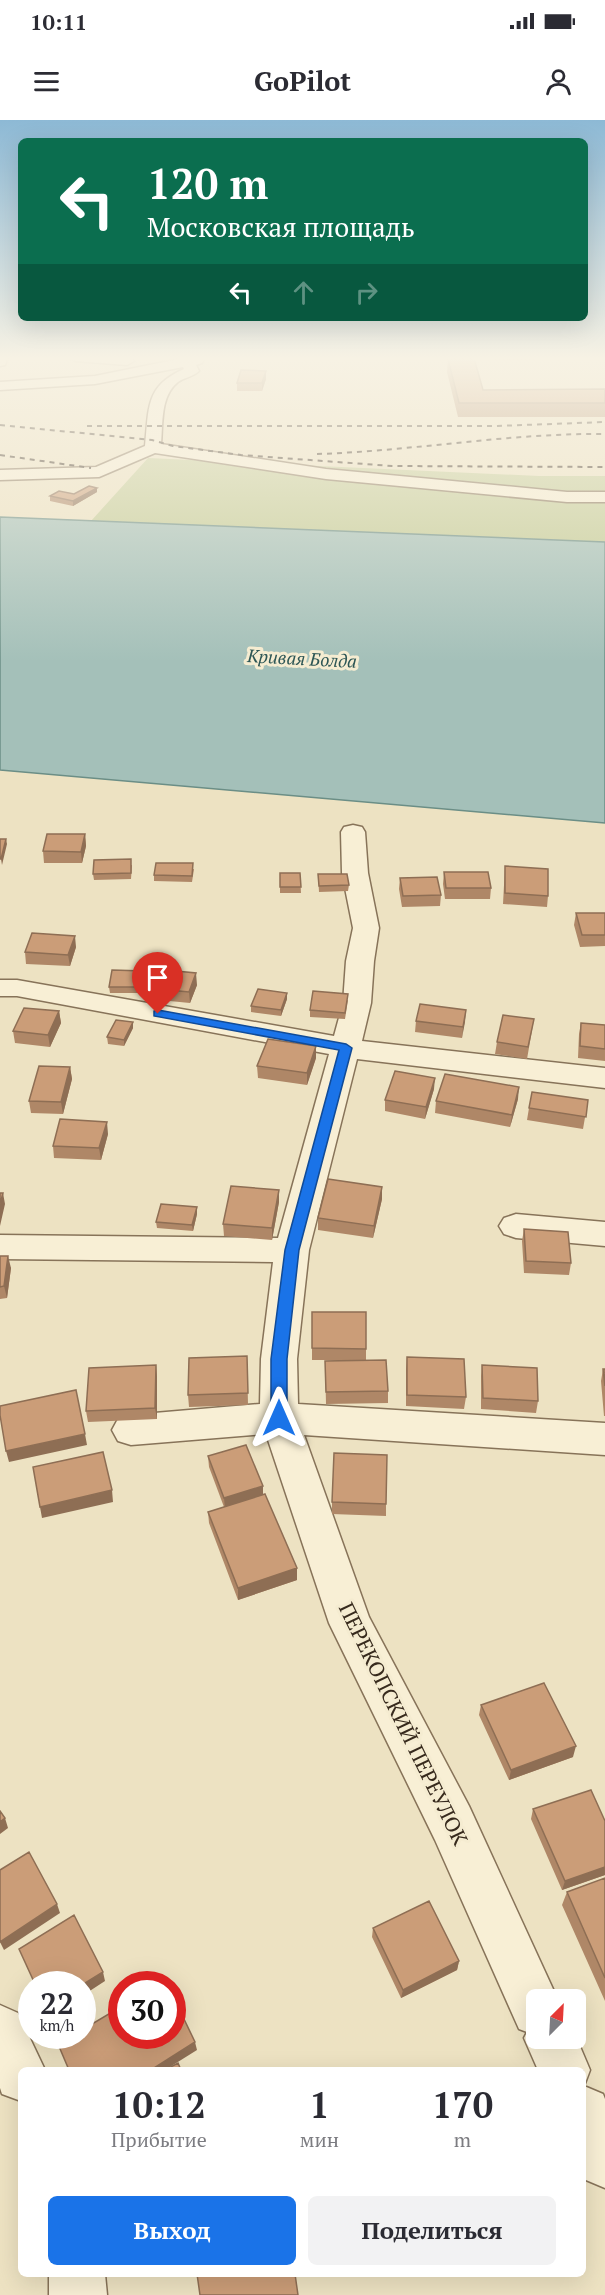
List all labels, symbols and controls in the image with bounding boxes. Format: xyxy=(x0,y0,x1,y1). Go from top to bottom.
text: 10:11 xyxy=(30,7,87,36)
text: GoPilot xyxy=(254,63,351,99)
icon: menu xyxy=(30,65,63,98)
icon: person xyxy=(542,65,575,98)
text: 120 m xyxy=(147,155,268,211)
icon: left xyxy=(48,162,126,240)
text: Московская площадь xyxy=(147,209,415,245)
icon: left xyxy=(224,276,257,309)
icon: ahead xyxy=(287,276,320,309)
icon: right xyxy=(350,276,383,309)
water label: Кривая Болда xyxy=(246,643,357,673)
pin xyxy=(132,952,183,1014)
icon: arrive xyxy=(141,961,174,994)
position arrow xyxy=(247,1386,311,1450)
street label: ПЕРЕКОПСКИЙ ПЕРЕУЛОК xyxy=(333,1598,475,1850)
speed limit sign: 30 xyxy=(108,1971,186,2049)
text: 22 xyxy=(40,1983,74,2023)
north arrow xyxy=(526,1989,586,2049)
map controls xyxy=(526,1989,586,2049)
text: km/h xyxy=(40,2015,74,2035)
text: 10:12 xyxy=(112,2081,206,2128)
text: 1 xyxy=(309,2081,330,2128)
text: 170 xyxy=(432,2081,493,2128)
text: Прибытие xyxy=(111,2126,207,2153)
text: мин xyxy=(300,2126,339,2153)
text: m xyxy=(454,2126,471,2153)
button: Выход xyxy=(48,2196,296,2265)
button: Поделиться xyxy=(308,2196,556,2265)

